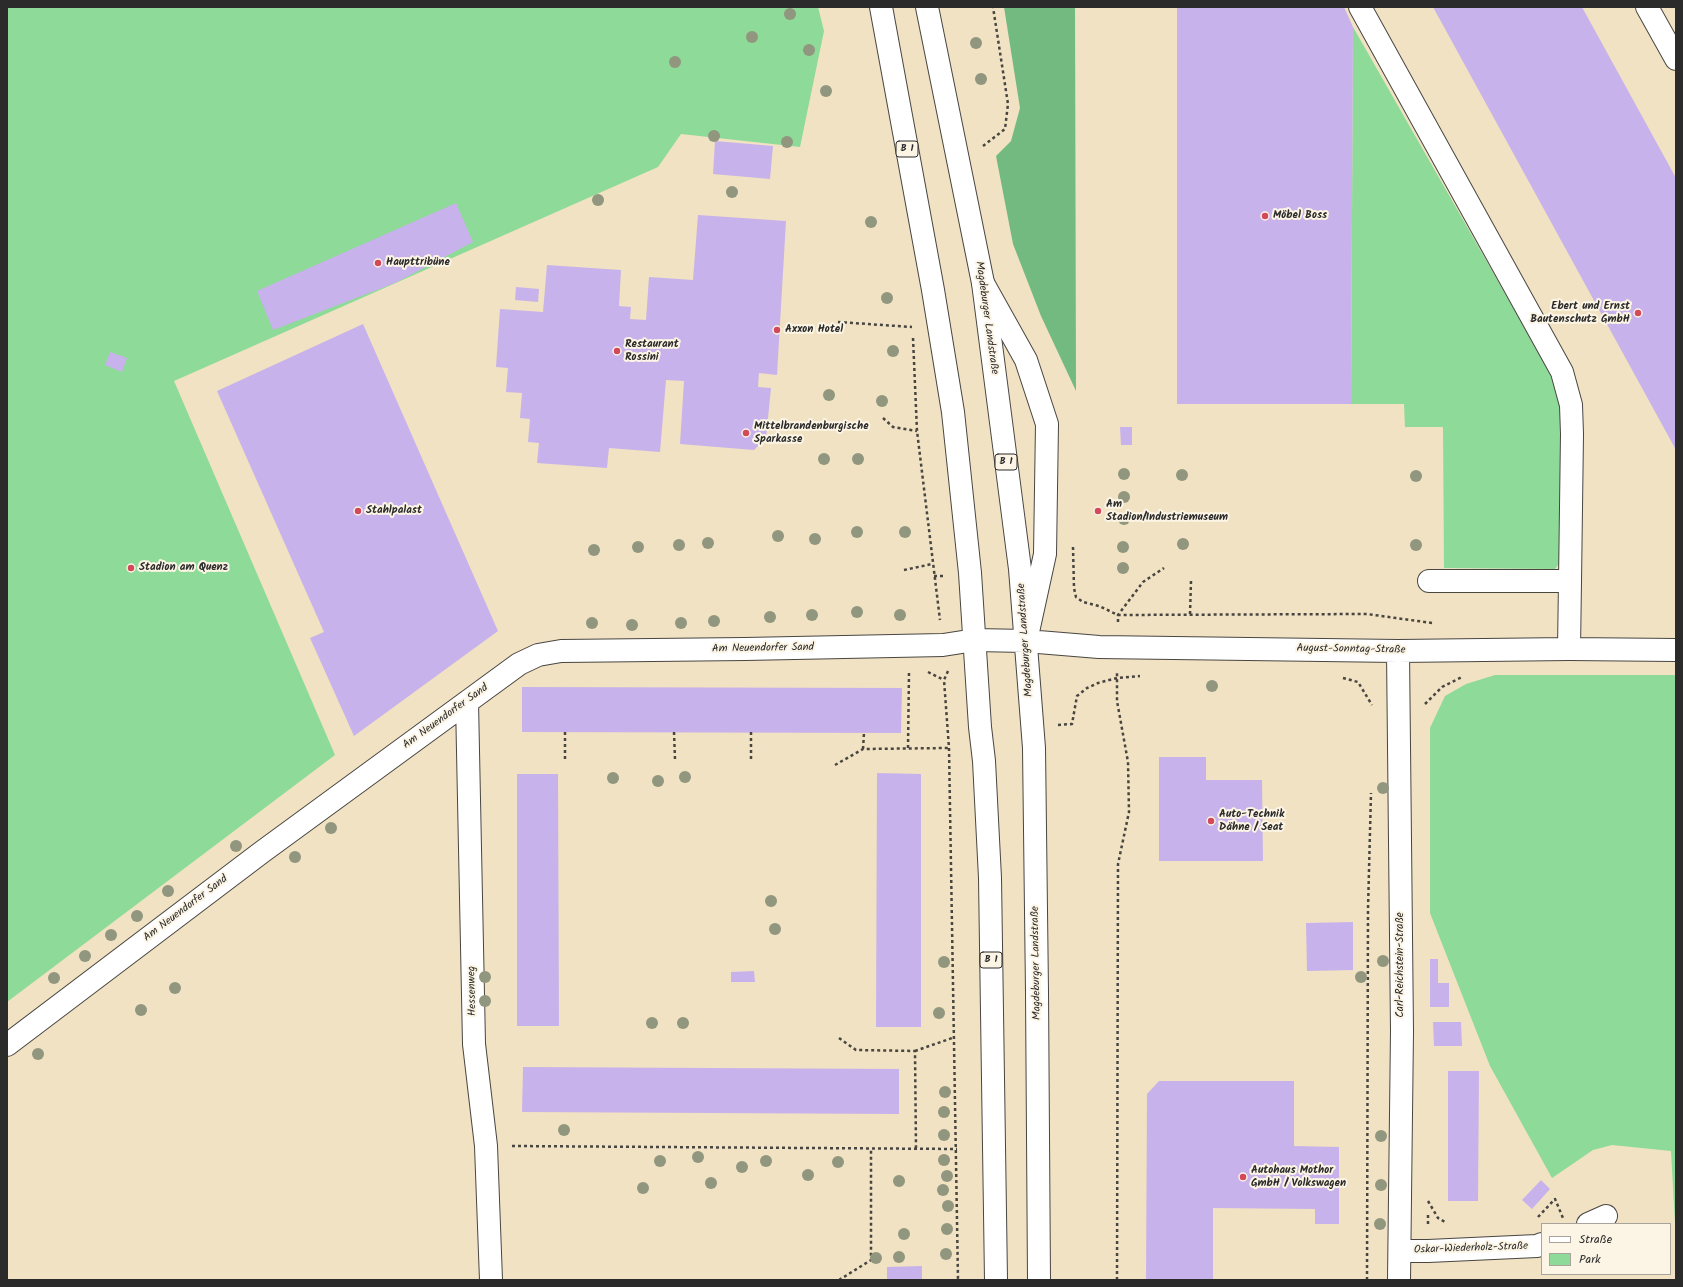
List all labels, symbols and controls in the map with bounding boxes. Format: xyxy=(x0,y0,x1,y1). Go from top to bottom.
road number: B 1 xyxy=(896,141,918,157)
place label: Möbel Boss xyxy=(1273,209,1327,223)
marker: Möbel Boss xyxy=(1260,211,1270,221)
place label: Haupttribüne xyxy=(386,256,450,270)
marker: Haupttribüne xyxy=(373,258,383,268)
street label: Magdeburger Landstraße xyxy=(972,261,1000,375)
place label: Ebert und Ernst Bautenschutz GmbH xyxy=(1530,300,1630,326)
marker: Ebert und Ernst Bautenschutz GmbH xyxy=(1633,308,1643,318)
place label: Axxon Hotel xyxy=(785,323,843,337)
marker: Axxon Hotel xyxy=(772,325,782,335)
place label: Restaurant Rossini xyxy=(625,338,679,364)
marker: Restaurant Rossini xyxy=(612,346,622,356)
place label: Mittelbrandenburgische Sparkasse xyxy=(754,420,868,446)
marker: Mittelbrandenburgische Sparkasse xyxy=(741,428,751,438)
road number: B 1 xyxy=(995,454,1017,470)
place label: Am Stadion/Industriemuseum xyxy=(1106,498,1228,524)
place label: Stahlpalast xyxy=(366,504,422,518)
marker: Stahlpalast xyxy=(353,506,363,516)
marker: Am Stadion/Industriemuseum xyxy=(1093,506,1103,516)
place label: Stadion am Quenz xyxy=(139,561,228,575)
marker: Stadion am Quenz xyxy=(126,563,136,573)
street label: Magdeburger Landstraße xyxy=(1015,583,1037,697)
street label: Am Neuendorfer Sand xyxy=(712,642,814,656)
street label: August-Sonntag-Straße xyxy=(1296,642,1406,658)
street label: Am Neuendorfer Sand xyxy=(401,682,491,752)
place label: Auto-Technik Dähne / Seat xyxy=(1219,808,1284,834)
marker: Auto-Technik Dähne / Seat xyxy=(1206,816,1216,826)
street label: Am Neuendorfer Sand xyxy=(141,873,231,945)
street label: Magdeburger Landstraße xyxy=(1029,906,1045,1020)
street label: Carl-Reichstein-Straße xyxy=(1394,912,1408,1018)
road number: B 1 xyxy=(980,952,1002,968)
street label: Hessenweg xyxy=(466,966,480,1016)
place label: Autohaus Mothor GmbH / Volkswagen xyxy=(1251,1164,1346,1190)
marker: Autohaus Mothor GmbH / Volkswagen xyxy=(1238,1172,1248,1182)
legend xyxy=(1541,1223,1671,1275)
text: Straße xyxy=(1579,1230,1612,1249)
street label: Oskar-Wiederholz-Straße xyxy=(1414,1240,1528,1258)
text: Park xyxy=(1579,1250,1601,1269)

